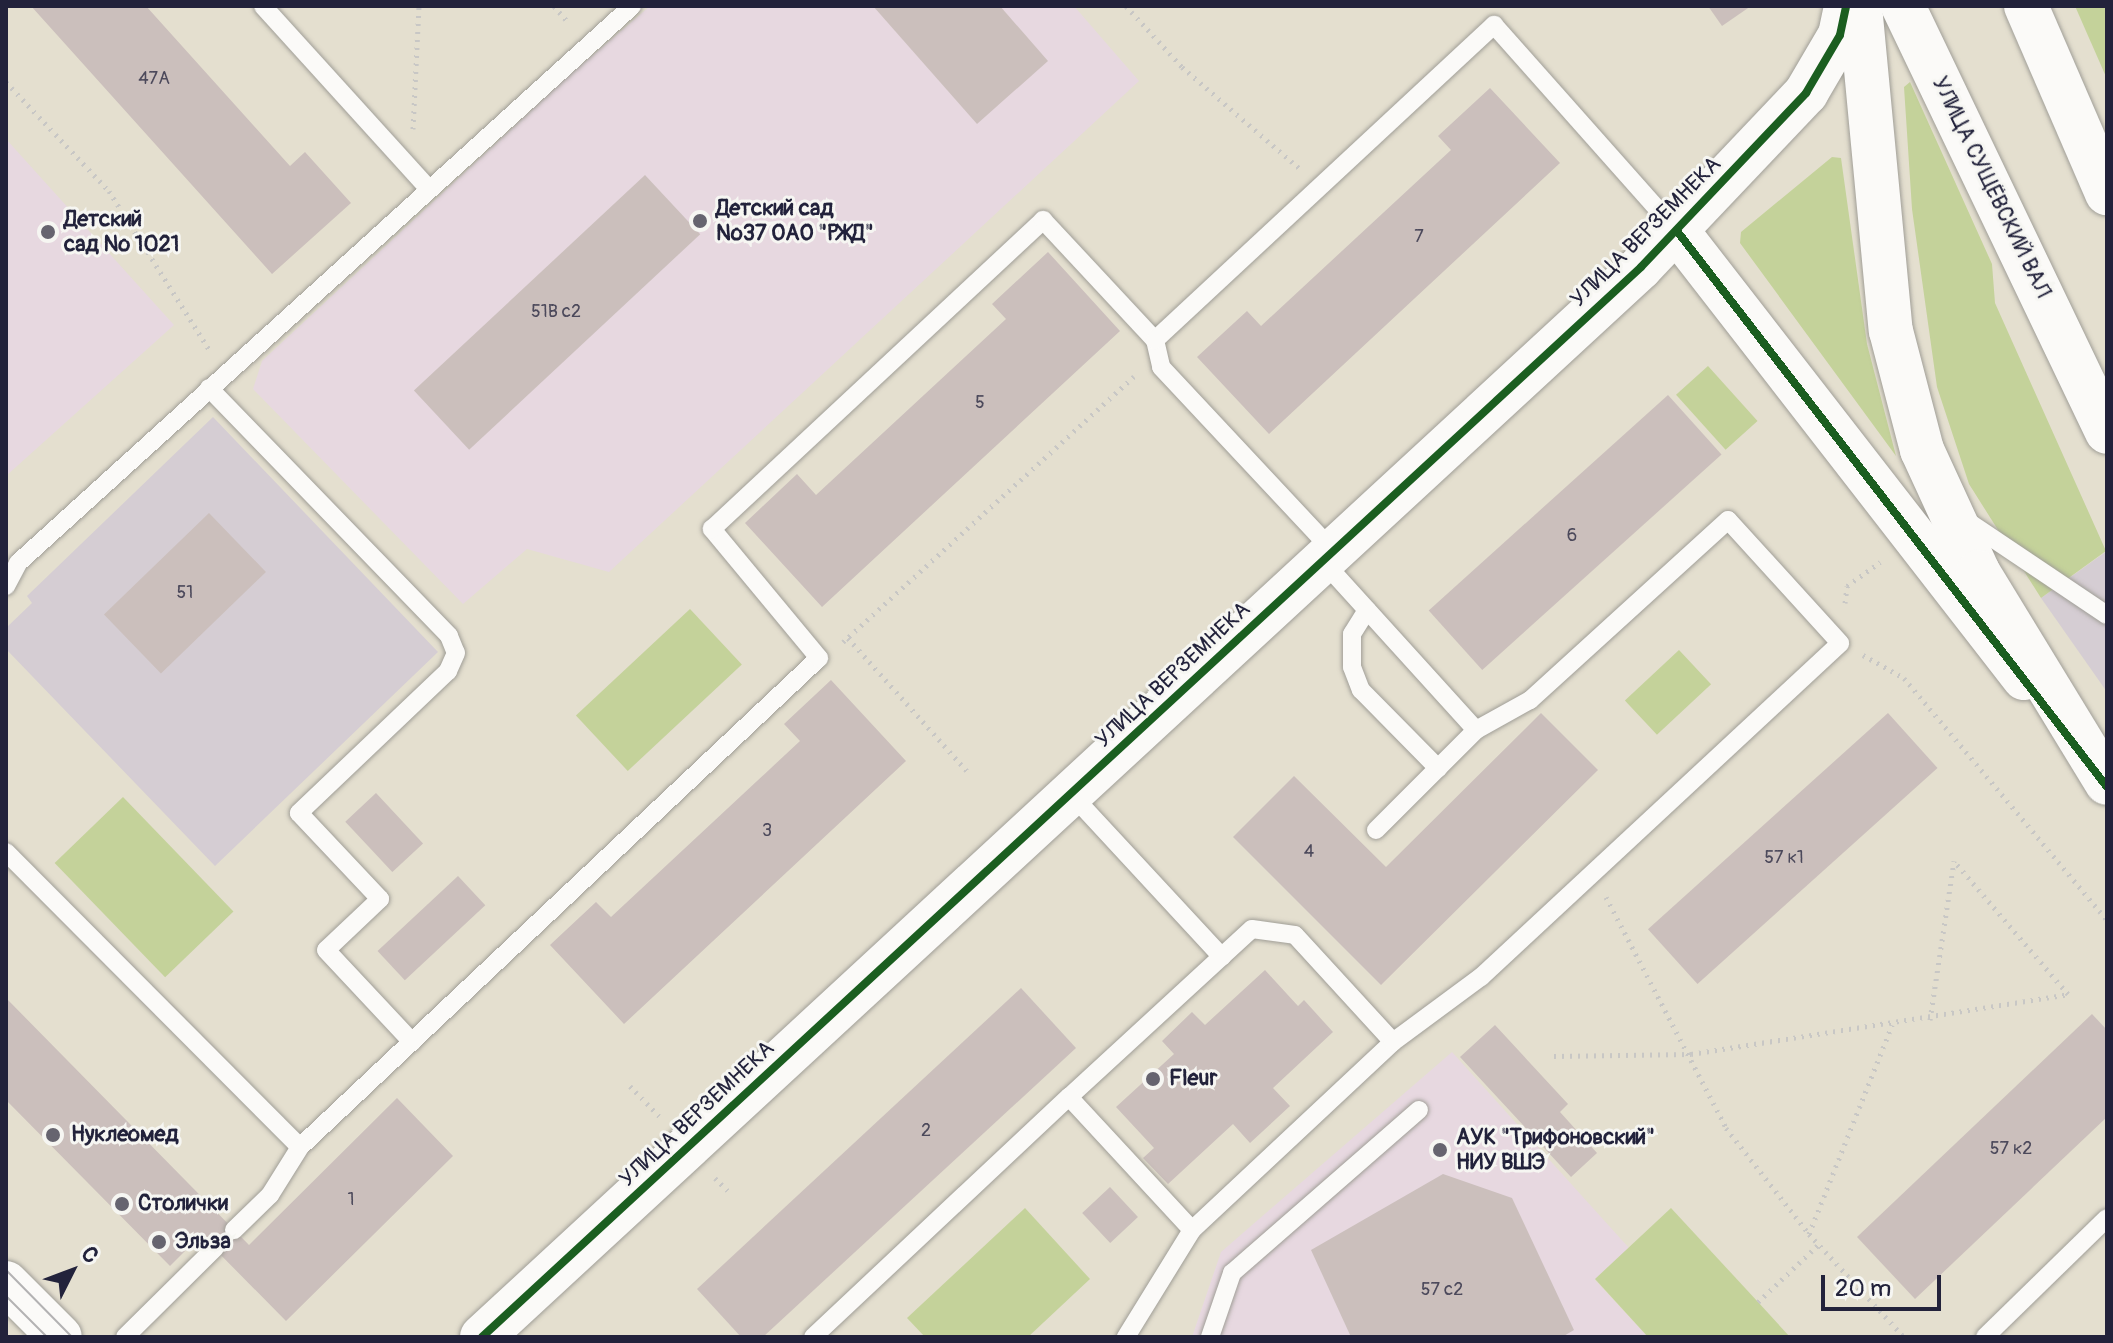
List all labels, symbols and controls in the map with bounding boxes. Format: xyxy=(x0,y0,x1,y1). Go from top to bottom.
house number: 47А xyxy=(138,68,170,90)
street label: УЛИЦА СУЩЁВСКИЙ ВАЛ xyxy=(1926,73,2056,301)
street label: УЛИЦА ВЕРЗЕМНЕКА xyxy=(1565,151,1727,313)
place label: Детский сад №37 ОАО "РЖД" xyxy=(716,195,874,246)
place label: Детский сад № 1021 xyxy=(64,206,179,258)
marker: Детский сад №37 ОАО "РЖД" xyxy=(691,212,709,230)
marker: Детский сад № 1021 xyxy=(39,223,57,241)
house number: 7 xyxy=(1414,226,1424,248)
house number: 51В с2 xyxy=(531,301,581,323)
house number: 5 xyxy=(975,392,985,414)
house number: 6 xyxy=(1567,525,1577,547)
house number: 51 xyxy=(177,582,193,604)
street label: УЛИЦА ВЕРЗЕМНЕКА xyxy=(1090,597,1256,753)
house number: 3 xyxy=(762,820,772,842)
house number: 4 xyxy=(1304,841,1314,863)
house number: 57 к1 xyxy=(1764,847,1804,869)
street label: УЛИЦА ВЕРЗЕМНЕКА xyxy=(614,1036,780,1192)
place label: Fleur xyxy=(1169,1066,1217,1092)
marker: Fleur xyxy=(1144,1070,1162,1088)
house number: 2 xyxy=(921,1120,931,1142)
place label: Нуклеомед xyxy=(71,1122,178,1148)
marker: Нуклеомед xyxy=(42,1124,64,1146)
place label: АУК "Трифоновский" НИУ ВШЭ xyxy=(1456,1124,1655,1176)
house number: 57 к2 xyxy=(1990,1138,2032,1160)
marker: АУК "Трифоновский" НИУ ВШЭ xyxy=(1431,1141,1449,1159)
house number: 1 xyxy=(347,1189,355,1211)
place label: Столички xyxy=(138,1191,228,1217)
marker: Столички xyxy=(113,1195,131,1213)
place label: Эльза xyxy=(175,1229,231,1255)
north arrow xyxy=(32,1231,112,1311)
marker: Эльза xyxy=(150,1233,168,1251)
text: С xyxy=(75,1241,105,1269)
scale bar xyxy=(1825,1259,1945,1309)
text: 20 m xyxy=(1835,1274,1891,1303)
house number: 57 с2 xyxy=(1421,1279,1463,1301)

